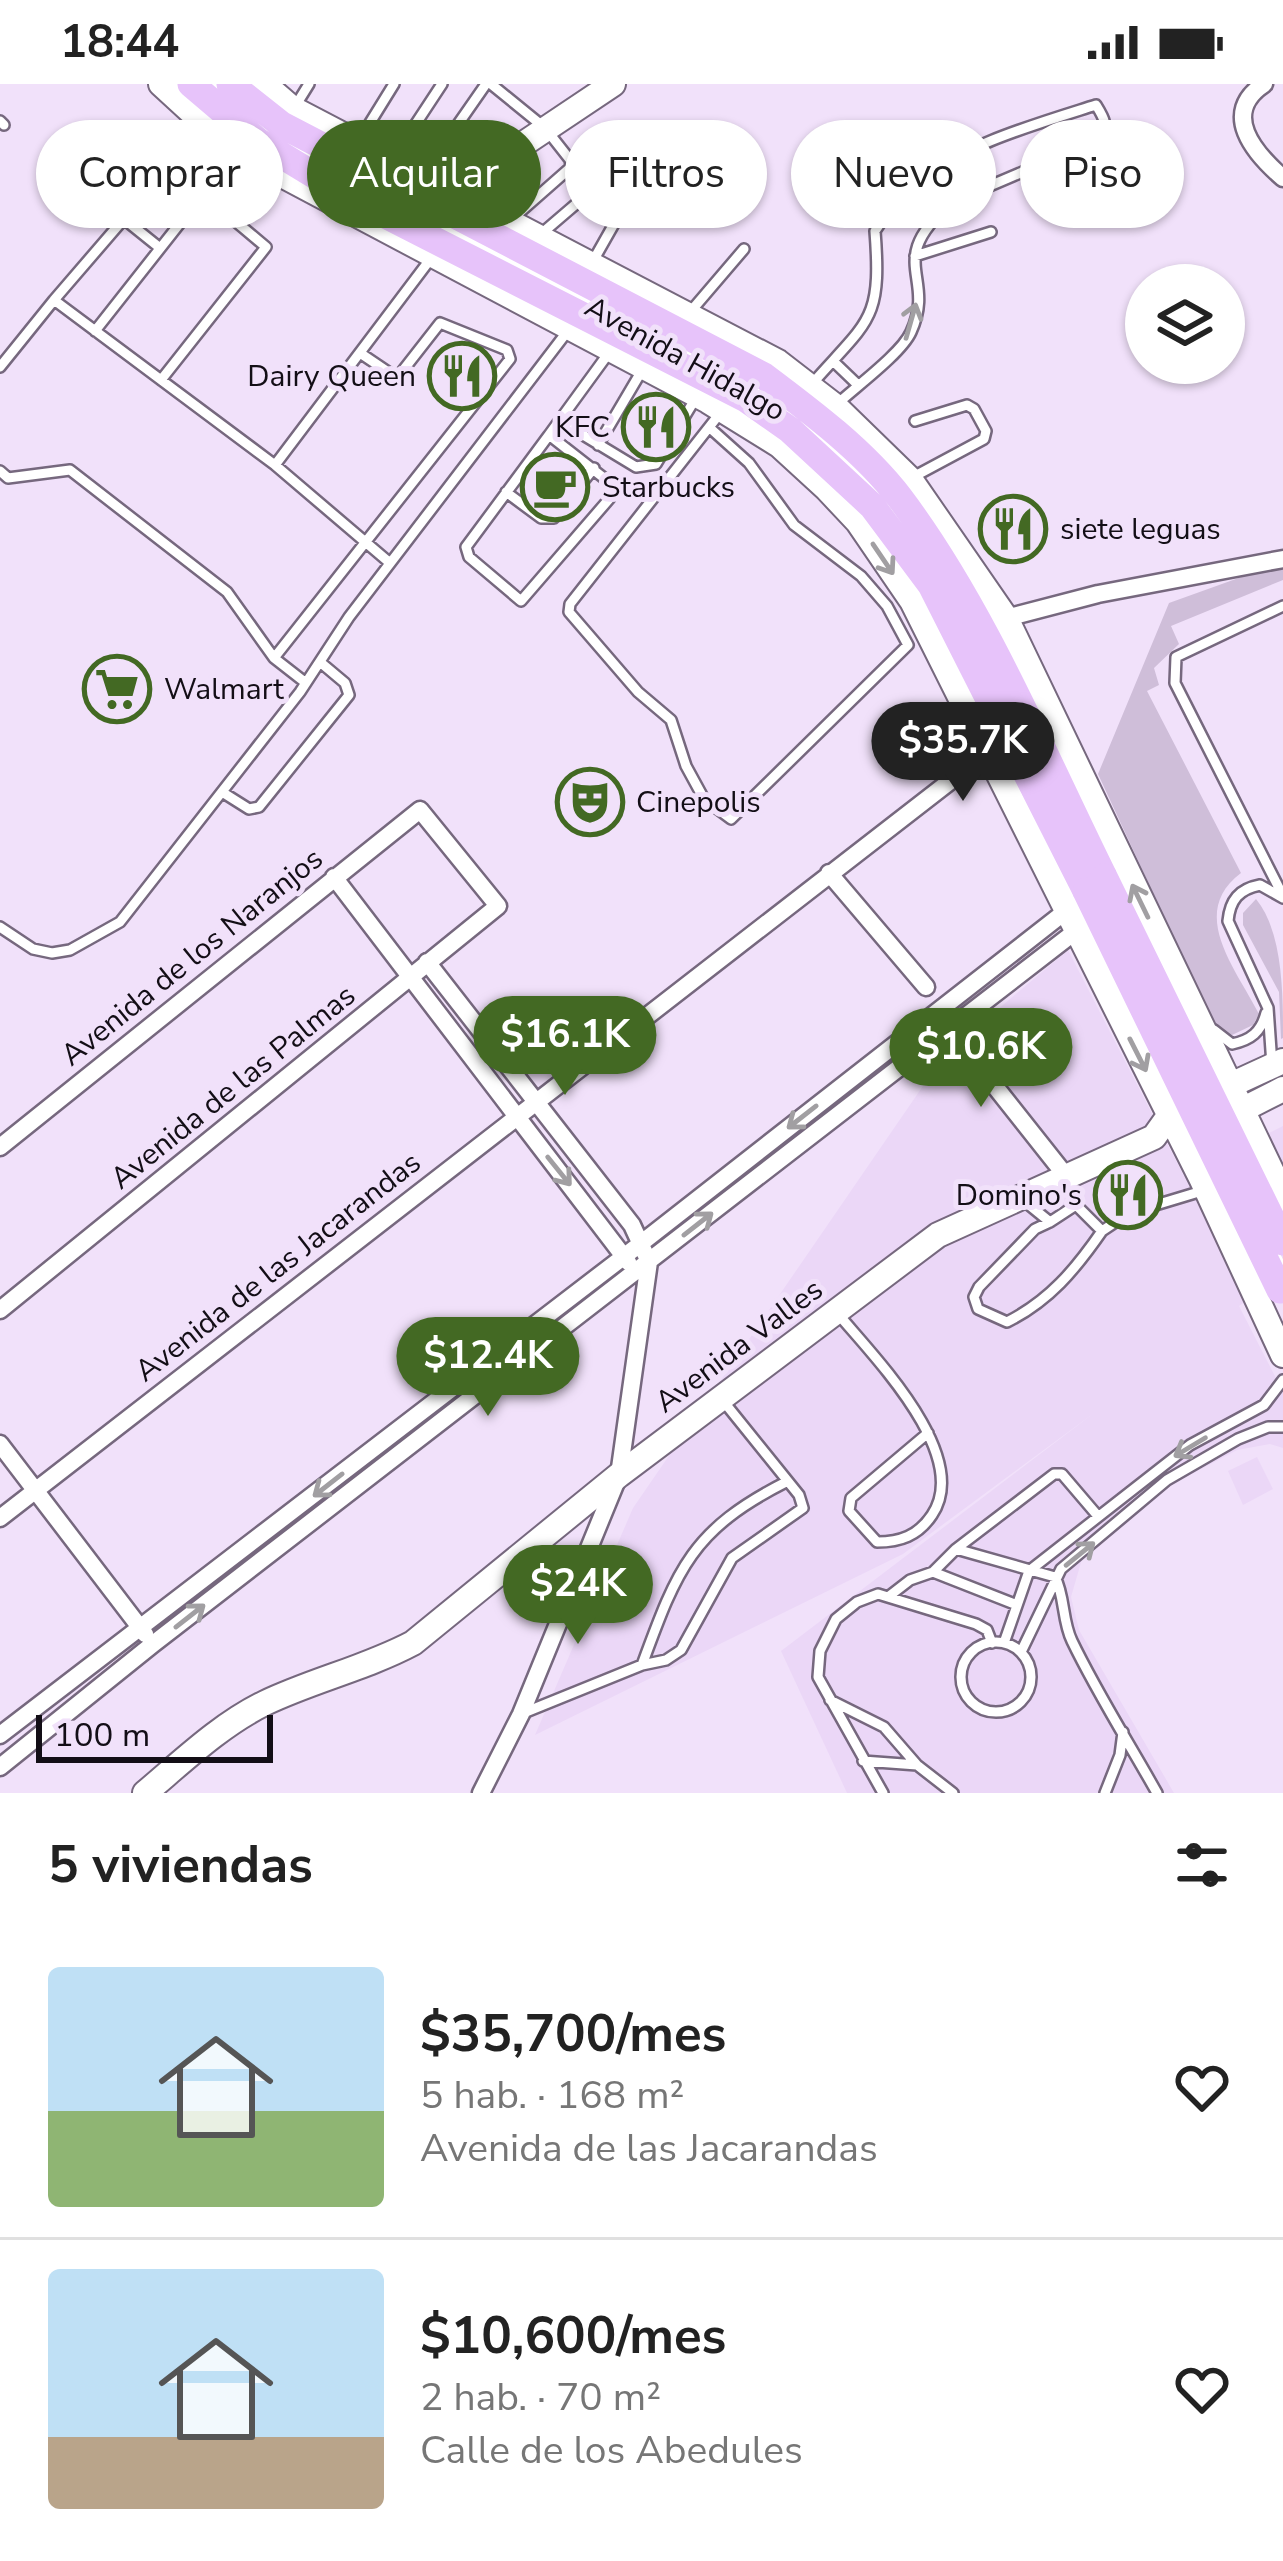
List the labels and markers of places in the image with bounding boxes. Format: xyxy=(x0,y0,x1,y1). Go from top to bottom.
restaurant icon: Dairy Queen xyxy=(427,341,497,411)
place label: Dairy Queen xyxy=(247,356,416,397)
restaurant icon: KFC xyxy=(621,392,691,462)
place label: KFC xyxy=(555,407,610,448)
cafe icon: Starbucks xyxy=(520,452,590,522)
place label: Starbucks xyxy=(602,467,735,508)
restaurant icon: siete leguas xyxy=(978,494,1048,564)
place label: siete leguas xyxy=(1060,509,1221,550)
supermarket icon: Walmart xyxy=(82,654,152,724)
place label: Walmart xyxy=(164,669,284,710)
pin: $35.7K xyxy=(865,702,1061,804)
theatre icon: Cinepolis xyxy=(555,767,625,837)
place label: Cinepolis xyxy=(636,782,761,823)
pin: $16.1K xyxy=(467,996,663,1098)
pin: $10.6K xyxy=(883,1008,1079,1110)
restaurant icon: Domino's xyxy=(1093,1160,1163,1230)
place label: Domino's xyxy=(956,1175,1082,1216)
pin: $12.4K xyxy=(390,1317,586,1419)
pin: $24K xyxy=(507,1545,649,1647)

